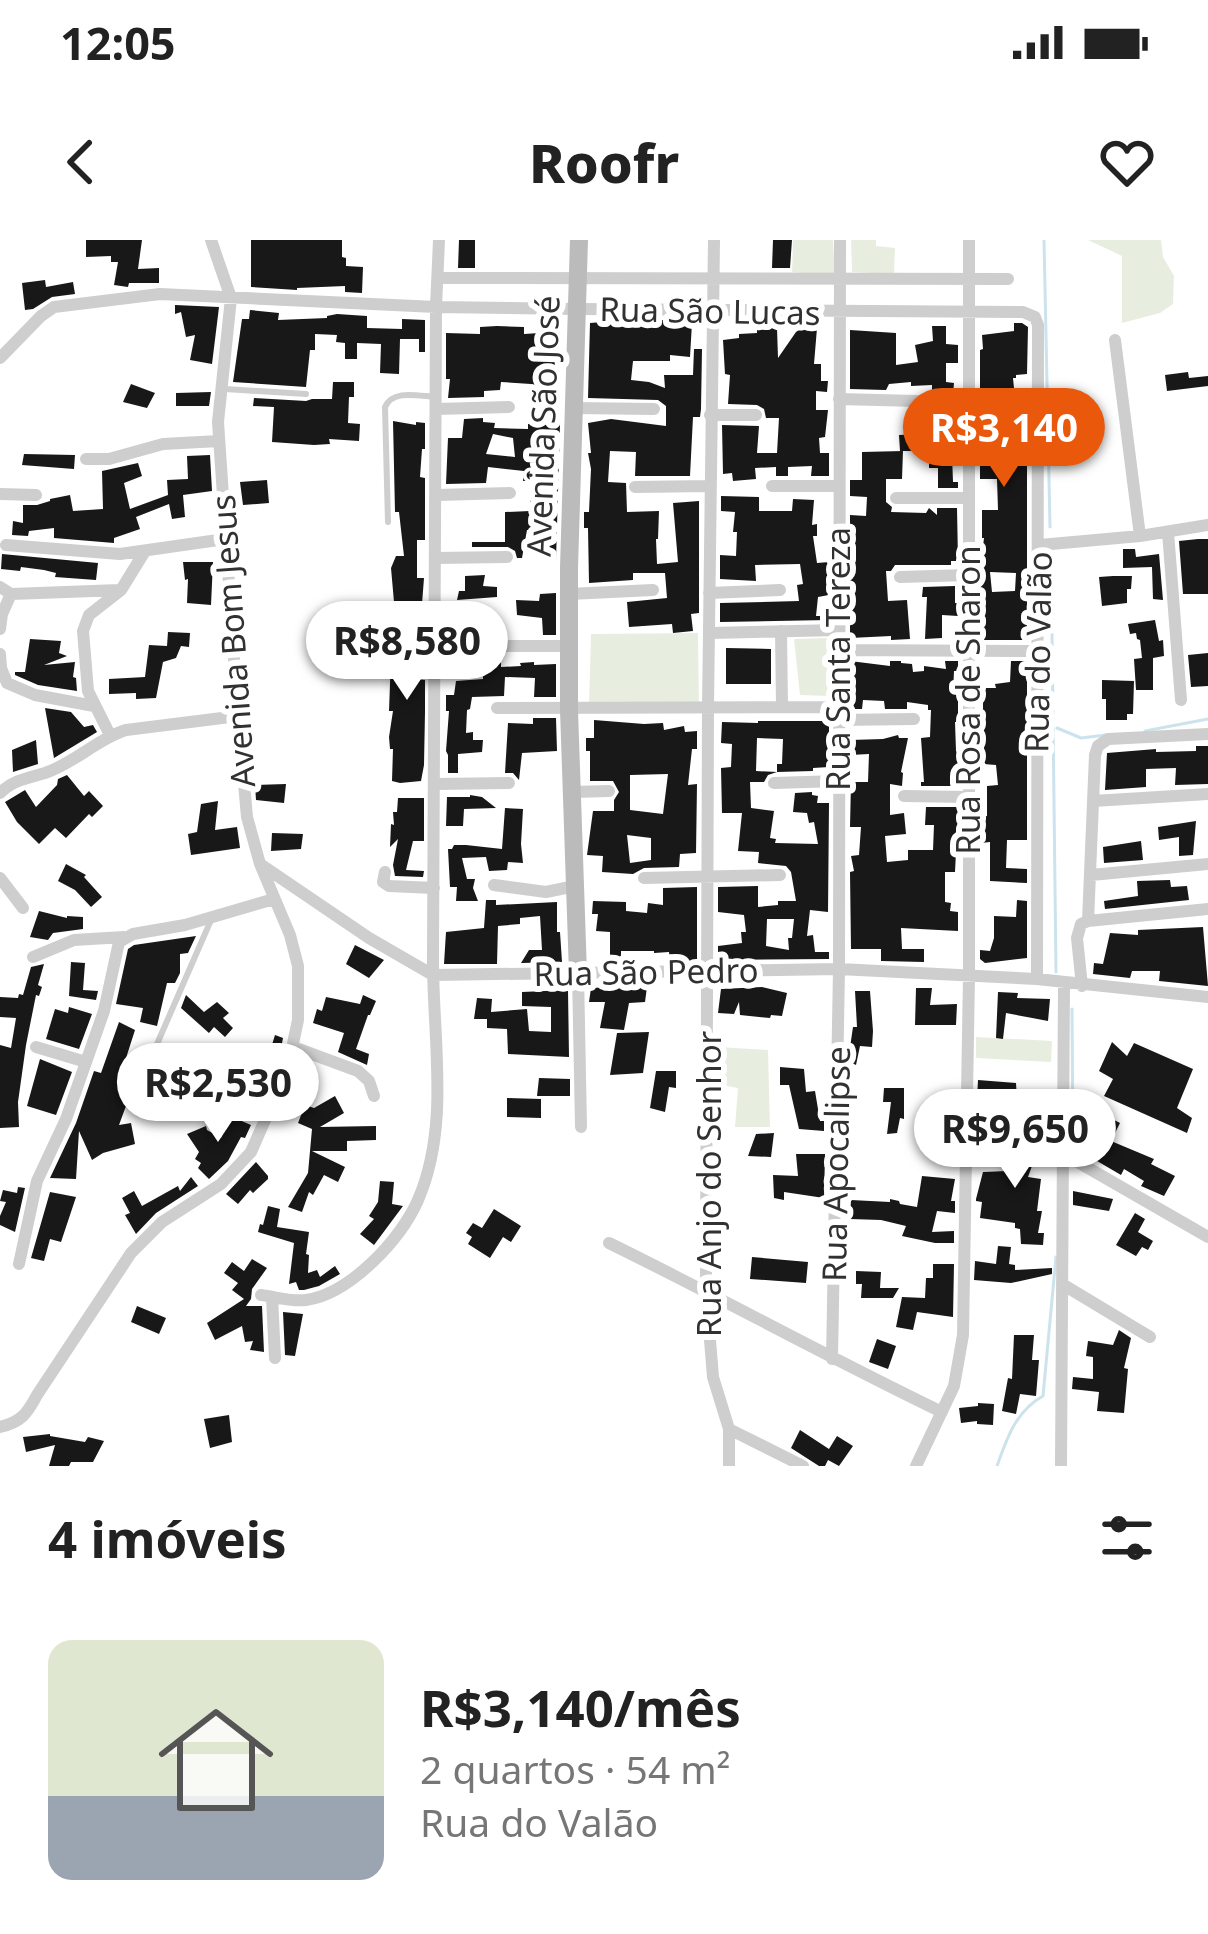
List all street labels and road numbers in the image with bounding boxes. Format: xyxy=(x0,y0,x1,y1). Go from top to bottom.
street label: Rua São Lucas xyxy=(599,286,821,335)
street label: Avenida São José xyxy=(515,295,570,557)
street label: Avenida Bom Jesus xyxy=(200,493,265,789)
street label: Rua Santa Tereza xyxy=(815,527,860,791)
street label: Rua Rosa de Sharon xyxy=(945,545,990,855)
street label: Rua do Valão xyxy=(1013,551,1062,753)
street label: Rua São Pedro xyxy=(533,947,759,996)
street label: Rua Anjo do Senhor xyxy=(686,1030,731,1337)
street label: Rua Apocalipse xyxy=(811,1046,860,1282)

